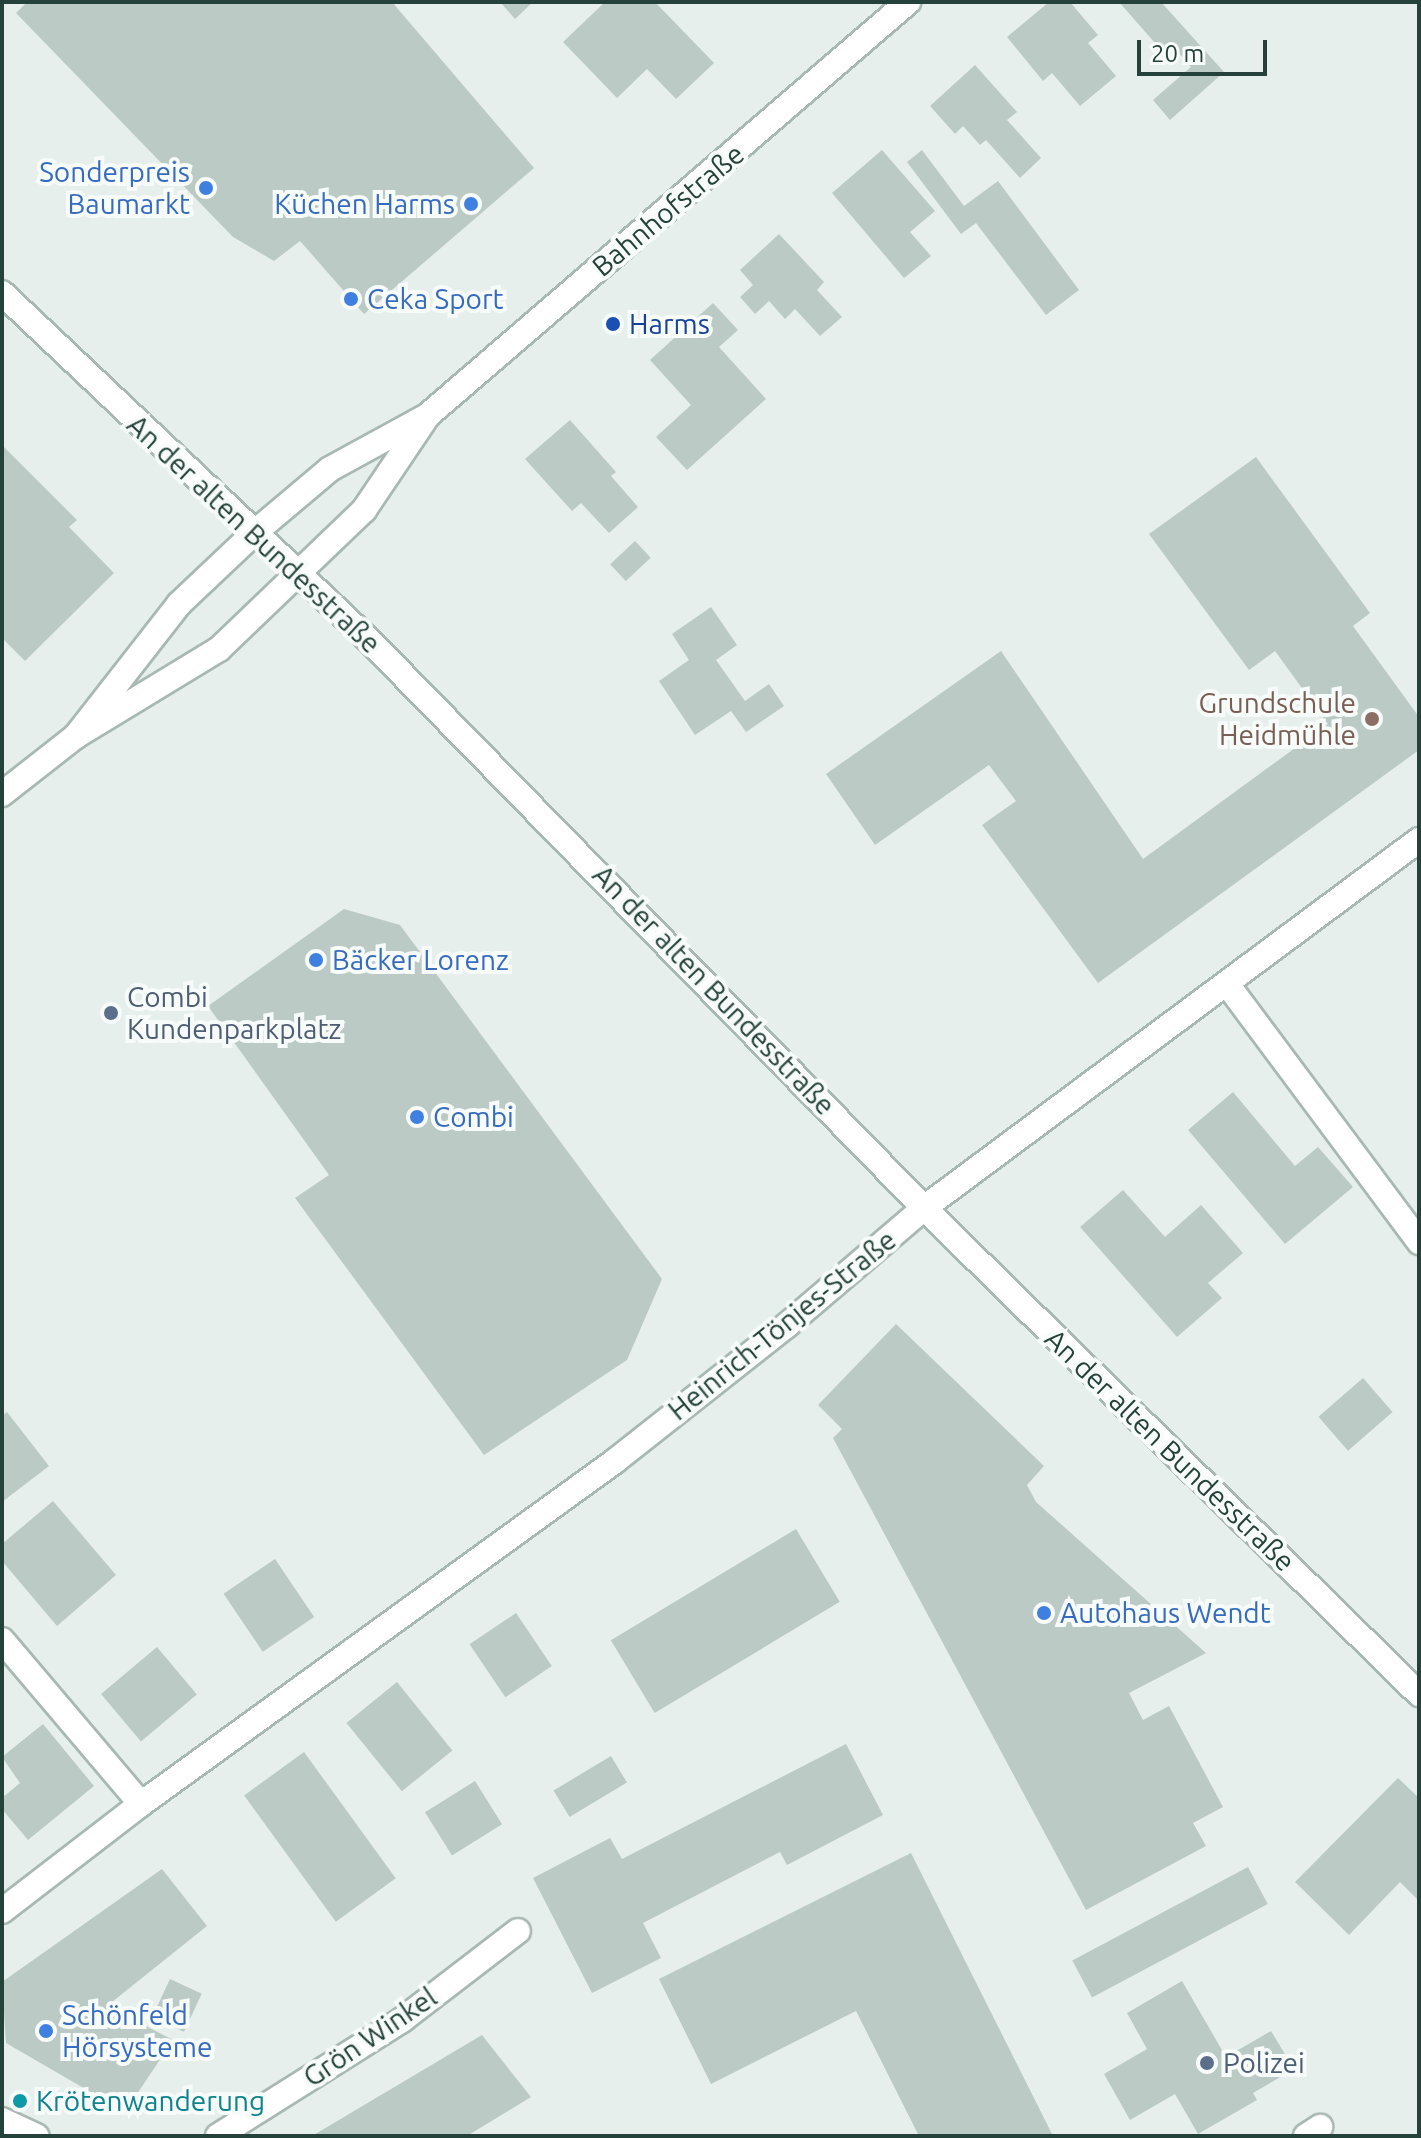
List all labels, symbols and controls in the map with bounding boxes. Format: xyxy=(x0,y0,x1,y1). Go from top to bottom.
scale bar xyxy=(1141,24,1271,74)
text: 20 m xyxy=(1151,40,1204,67)
street label: Bahnhofstraße xyxy=(585,137,751,283)
place label: Sonderpreis Baumarkt xyxy=(39,155,190,221)
marker: Sonderpreis Baumarkt xyxy=(197,179,215,197)
place label: Küchen Harms xyxy=(274,187,455,221)
marker: Küchen Harms xyxy=(462,195,480,213)
place label: Ceka Sport xyxy=(367,282,504,316)
marker: Ceka Sport xyxy=(342,290,360,308)
place label: Harms xyxy=(629,307,710,341)
marker: Harms xyxy=(604,315,622,333)
street label: An der alten Bundesstraße xyxy=(120,408,388,660)
place label: Grundschule Heidmühle xyxy=(1199,686,1356,752)
marker: Grundschule Heidmühle xyxy=(1363,710,1381,728)
street label: An der alten Bundesstraße xyxy=(586,858,842,1122)
place label: Bäcker Lorenz xyxy=(332,943,509,977)
marker: Bäcker Lorenz xyxy=(307,951,325,969)
place label: Combi Kundenparkplatz xyxy=(127,980,341,1046)
marker: Combi Kundenparkplatz xyxy=(102,1004,120,1022)
place label: Combi xyxy=(433,1100,514,1134)
marker: Combi xyxy=(408,1108,426,1126)
street label: Heinrich-Tönjes-Straße xyxy=(661,1223,903,1427)
street label: An der alten Bundesstraße xyxy=(1038,1322,1302,1578)
place label: Autohaus Wendt xyxy=(1060,1596,1271,1630)
marker: Autohaus Wendt xyxy=(1035,1604,1053,1622)
street label: Grön Winkel xyxy=(297,1980,443,2094)
place label: Schönfeld Hörsysteme xyxy=(62,1998,212,2064)
marker: Schönfeld Hörsysteme xyxy=(37,2022,55,2040)
place label: Polizei xyxy=(1223,2046,1305,2080)
marker: Polizei xyxy=(1198,2054,1216,2072)
place label: Krötenwanderung xyxy=(36,2084,265,2118)
marker: Krötenwanderung xyxy=(11,2092,29,2110)

